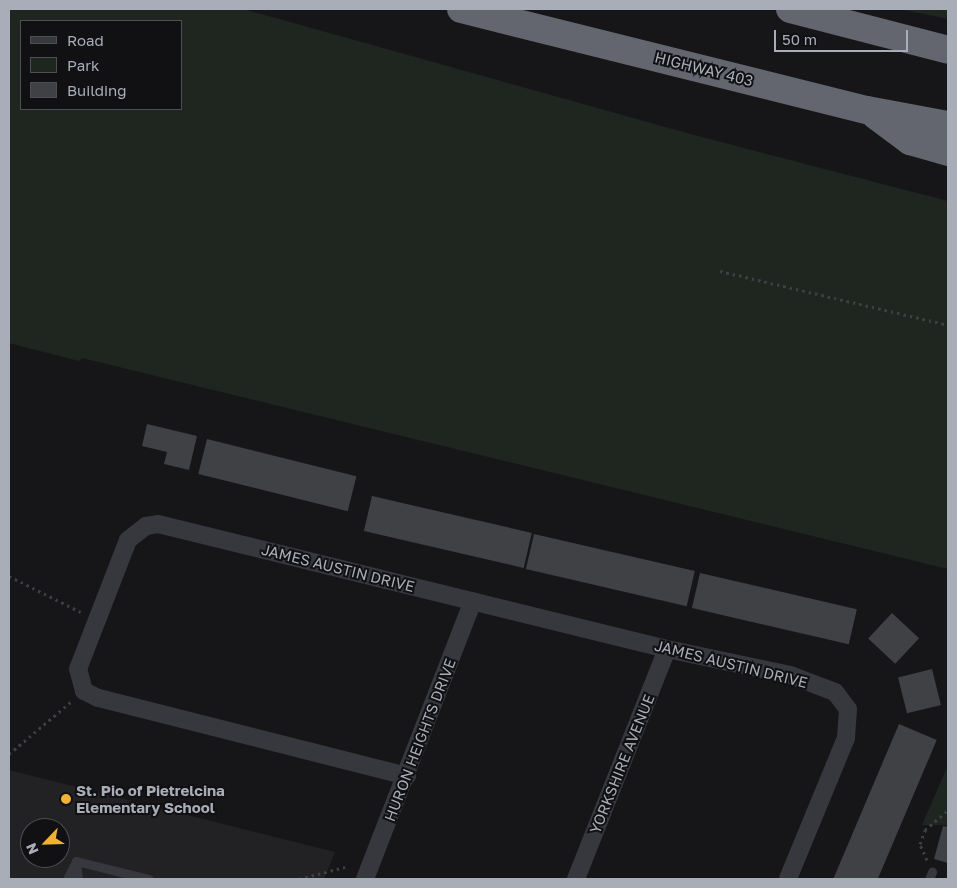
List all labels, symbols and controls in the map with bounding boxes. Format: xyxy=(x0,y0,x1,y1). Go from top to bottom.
legend xyxy=(20,20,182,110)
scale bar xyxy=(777,20,911,52)
text: 50 m xyxy=(782,30,817,48)
text: Road xyxy=(67,31,104,49)
street label: HIGHWAY 403 xyxy=(653,48,755,90)
text: Park xyxy=(67,56,99,74)
text: Building xyxy=(67,81,127,99)
street label: JAMES AUSTIN DRIVE xyxy=(260,540,416,596)
street label: JAMES AUSTIN DRIVE xyxy=(653,636,809,692)
street label: HURON HEIGHTS DRIVE xyxy=(381,656,459,824)
street label: YORKSHIRE AVENUE xyxy=(586,692,658,836)
place label: St. Pio of Pietrelcina Elementary School xyxy=(76,781,225,816)
marker: St. Pio of Pietrelcina Elementary School xyxy=(60,793,72,805)
north arrow xyxy=(20,818,70,868)
text: N xyxy=(22,841,42,857)

